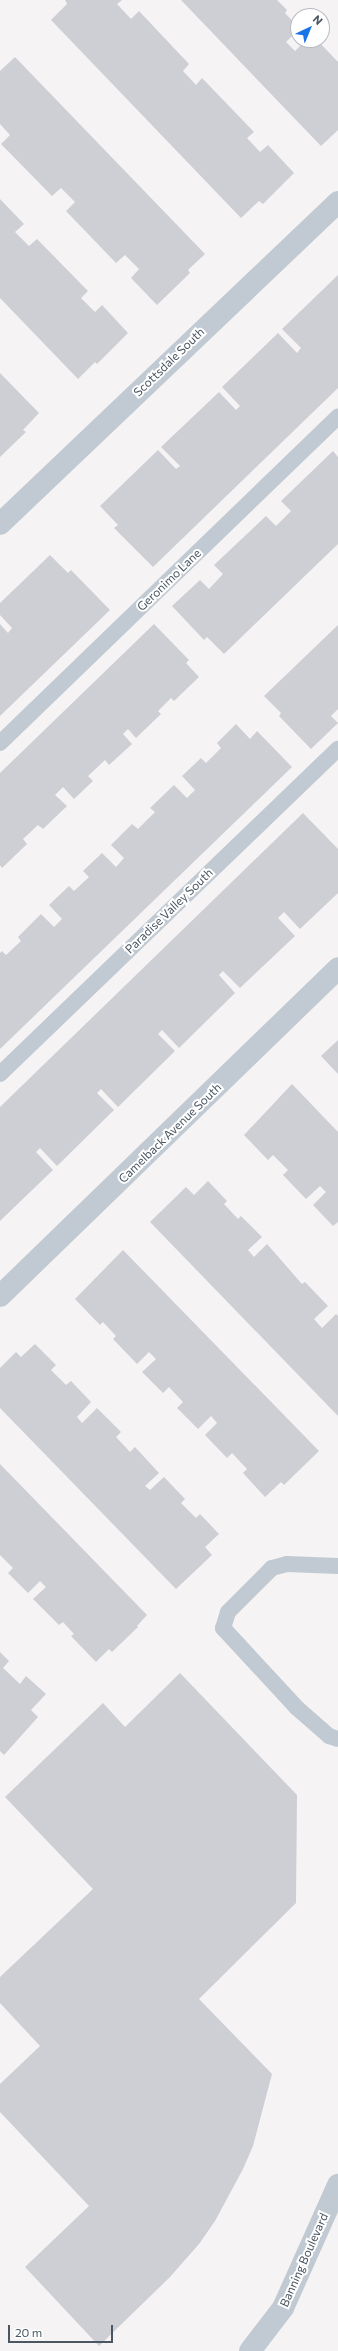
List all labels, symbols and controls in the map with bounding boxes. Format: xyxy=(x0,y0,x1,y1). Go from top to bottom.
north arrow xyxy=(290,8,330,48)
text: N xyxy=(310,12,325,27)
street label: Scottsdale South xyxy=(131,325,207,399)
street label: Geronimo Lane xyxy=(134,546,204,614)
street label: Paradise Valley South xyxy=(122,865,216,957)
street label: Camelback Avenue South xyxy=(116,1080,224,1186)
street label: Banning Boulevard xyxy=(277,2211,331,2309)
scale bar xyxy=(10,2317,115,2343)
text: 20 m xyxy=(15,2325,42,2339)

